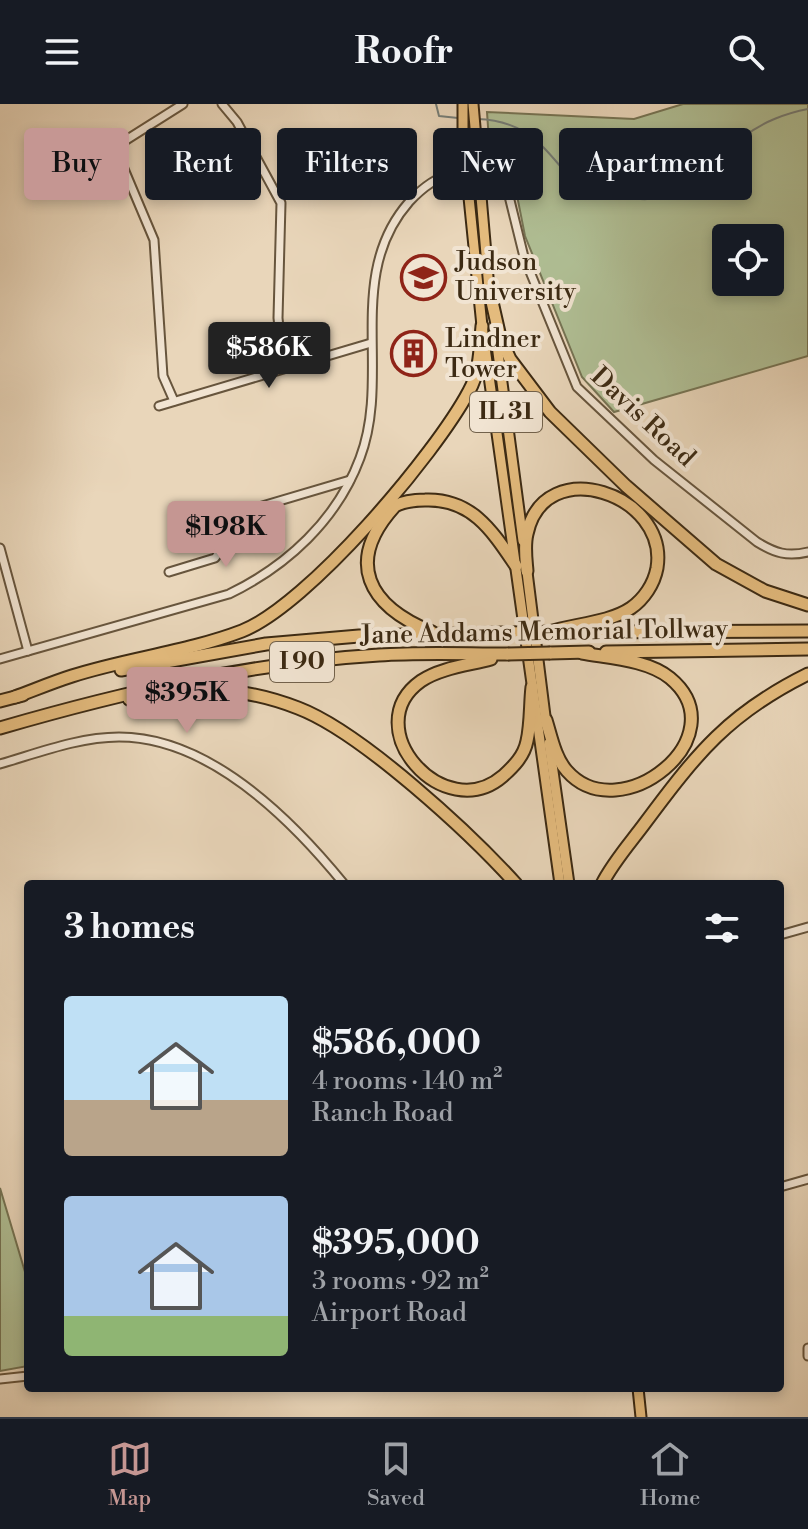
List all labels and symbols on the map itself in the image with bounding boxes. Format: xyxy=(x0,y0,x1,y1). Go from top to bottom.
place label: Judson University xyxy=(454,246,576,308)
school or university icon: Judson University xyxy=(400,253,448,301)
pin: $586K xyxy=(213,322,325,390)
place label: Lindner Tower xyxy=(445,323,541,385)
building icon: Lindner Tower xyxy=(390,330,438,378)
street label: Davis Road xyxy=(584,360,702,474)
road number: IL 31 xyxy=(470,392,542,432)
pin: $198K xyxy=(170,501,282,569)
street label: Jane Addams Memorial Tollway xyxy=(359,613,728,651)
road number: I 90 xyxy=(270,642,334,682)
pin: $395K xyxy=(131,667,243,735)

